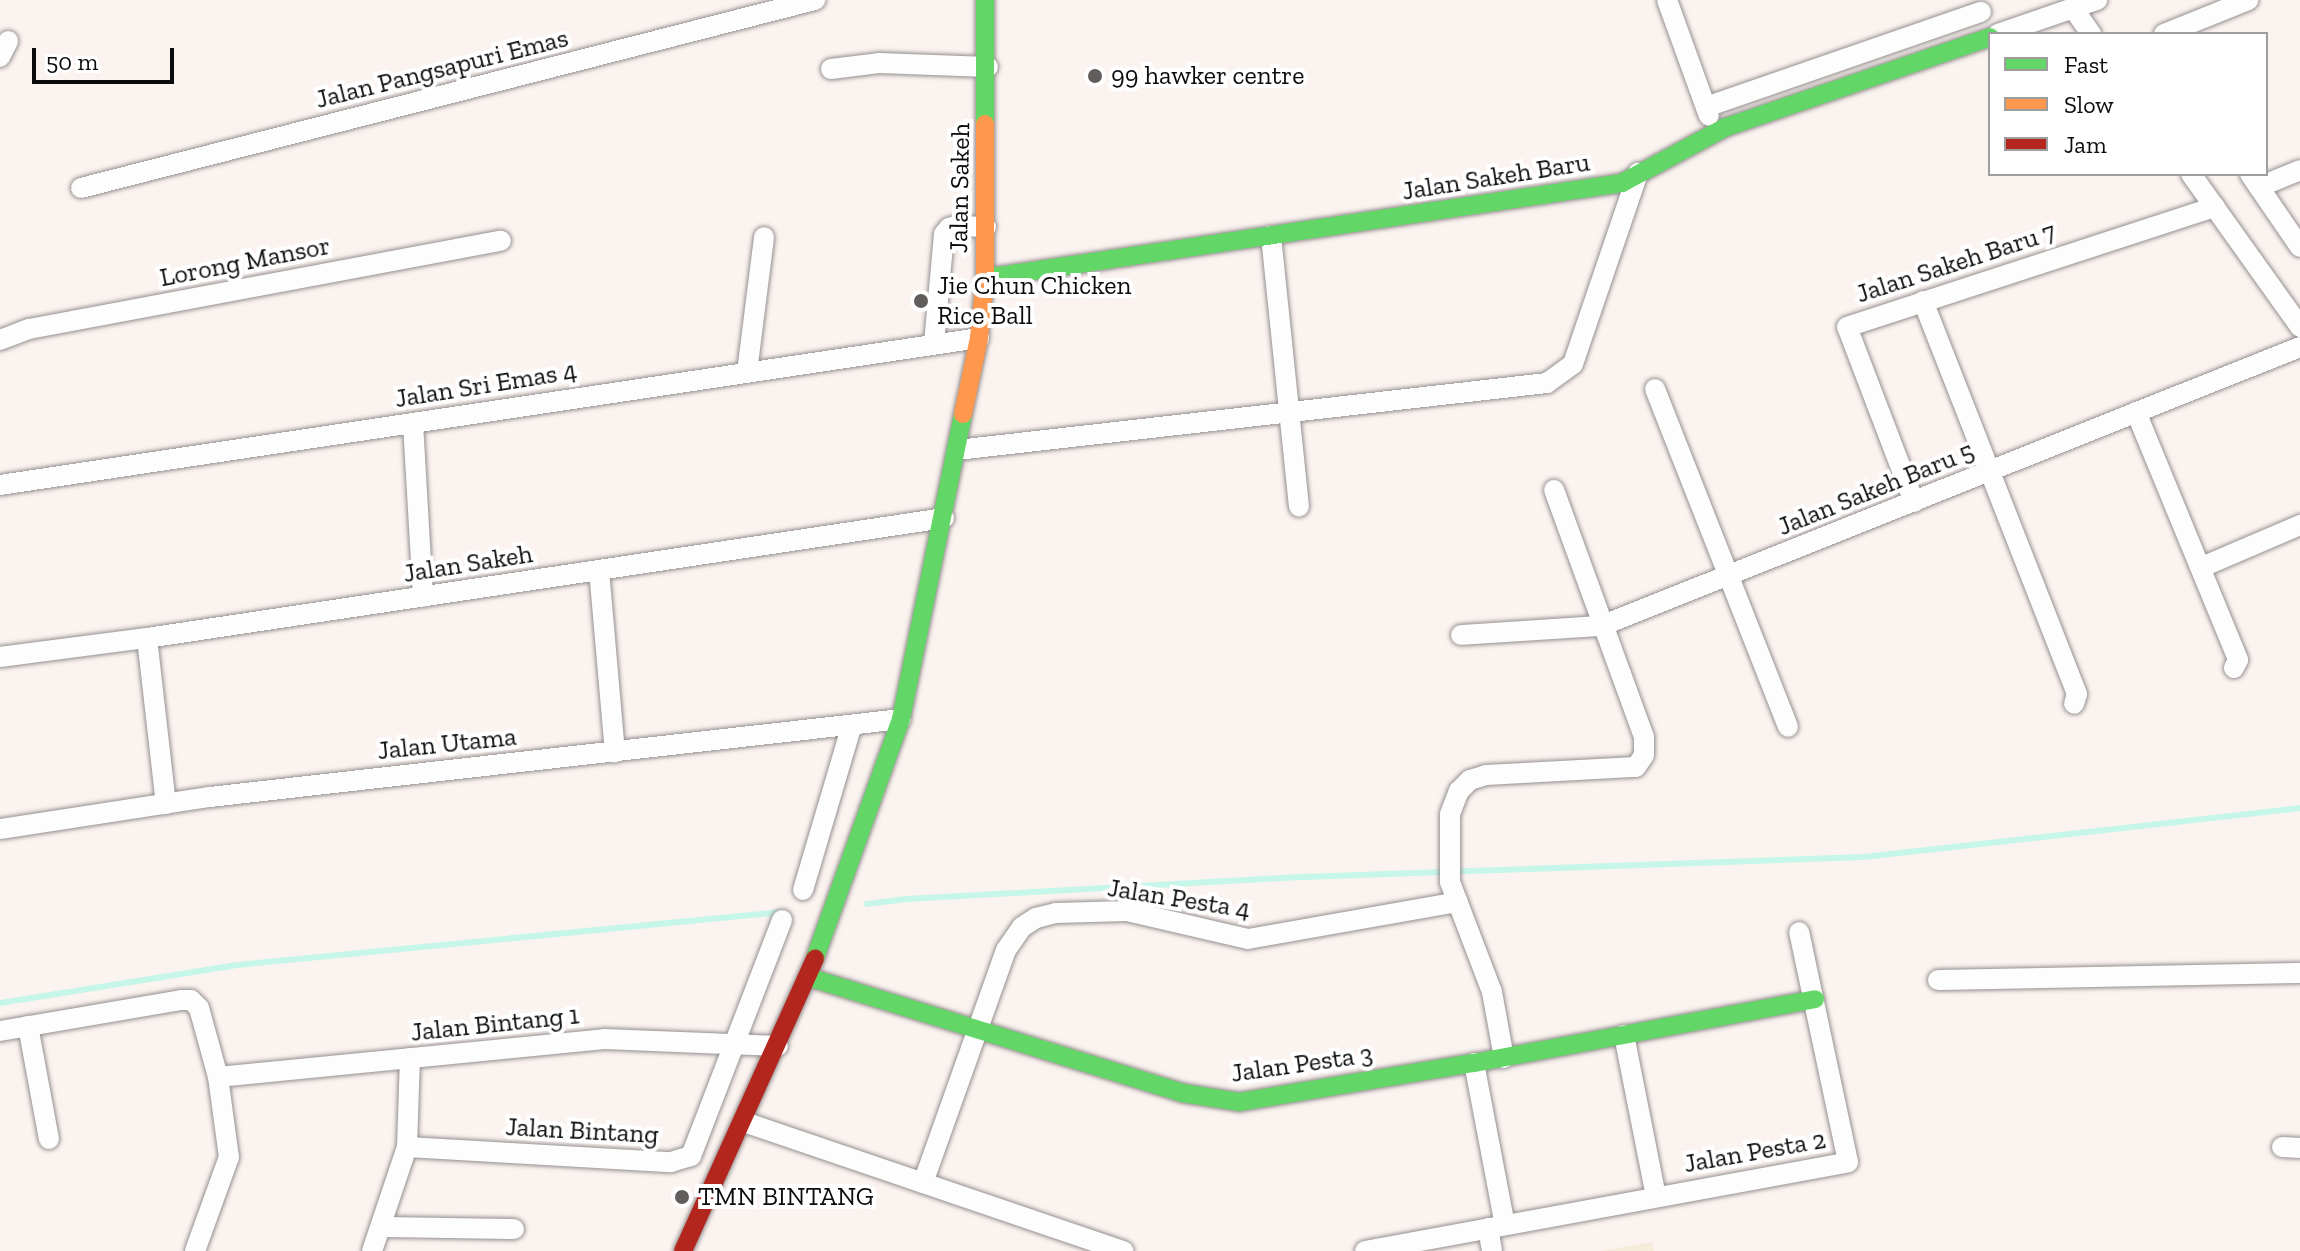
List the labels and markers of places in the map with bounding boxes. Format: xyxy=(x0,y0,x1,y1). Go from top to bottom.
place label: 99 hawker centre xyxy=(1111,60,1305,92)
marker: 99 hawker centre xyxy=(1086,67,1104,85)
place label: Jie Chun Chicken Rice Ball xyxy=(937,270,1131,332)
marker: Jie Chun Chicken Rice Ball xyxy=(912,292,930,310)
place label: TMN BINTANG xyxy=(698,1181,874,1213)
marker: TMN BINTANG xyxy=(673,1188,691,1206)

